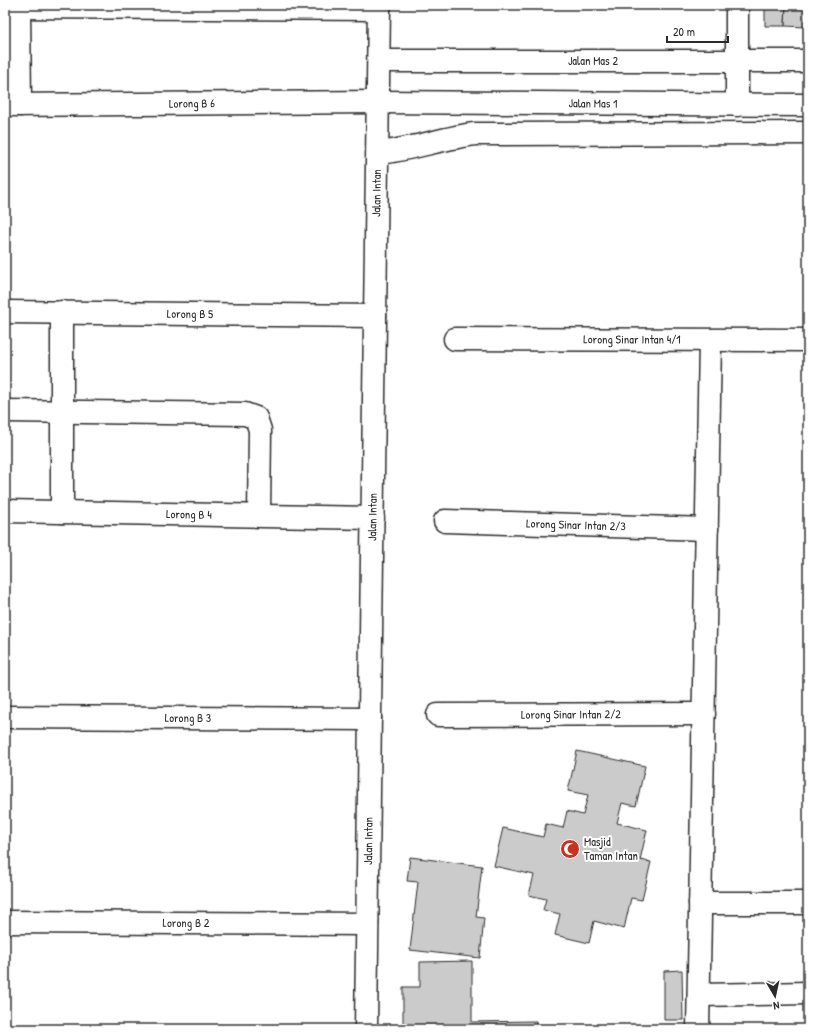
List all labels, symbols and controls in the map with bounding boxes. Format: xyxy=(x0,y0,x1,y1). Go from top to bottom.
scale bar xyxy=(667,18,728,44)
text: 20 m xyxy=(673,23,695,40)
street label: Jalan Mas 2 xyxy=(568,52,618,69)
street label: Lorong B 6 xyxy=(169,94,215,112)
street label: Jalan Mas 1 xyxy=(568,94,617,112)
street label: Jalan Intan xyxy=(367,169,385,217)
street label: Lorong B 5 xyxy=(167,305,213,322)
street label: Lorong Sinar Intan 4/1 xyxy=(583,330,681,348)
street label: Jalan Intan xyxy=(363,493,381,541)
street label: Lorong B 4 xyxy=(166,505,212,523)
street label: Lorong Sinar Intan 2/3 xyxy=(526,514,626,535)
street label: Lorong Sinar Intan 2/2 xyxy=(521,705,621,723)
street label: Lorong B 3 xyxy=(165,709,211,726)
street label: Jalan Intan xyxy=(359,817,377,865)
place label: Masjid Taman Intan xyxy=(584,833,638,864)
mosque icon: Masjid Taman Intan xyxy=(559,838,581,860)
street label: Lorong B 2 xyxy=(163,914,210,931)
north arrow xyxy=(755,976,795,1016)
text: N xyxy=(772,999,781,1013)

